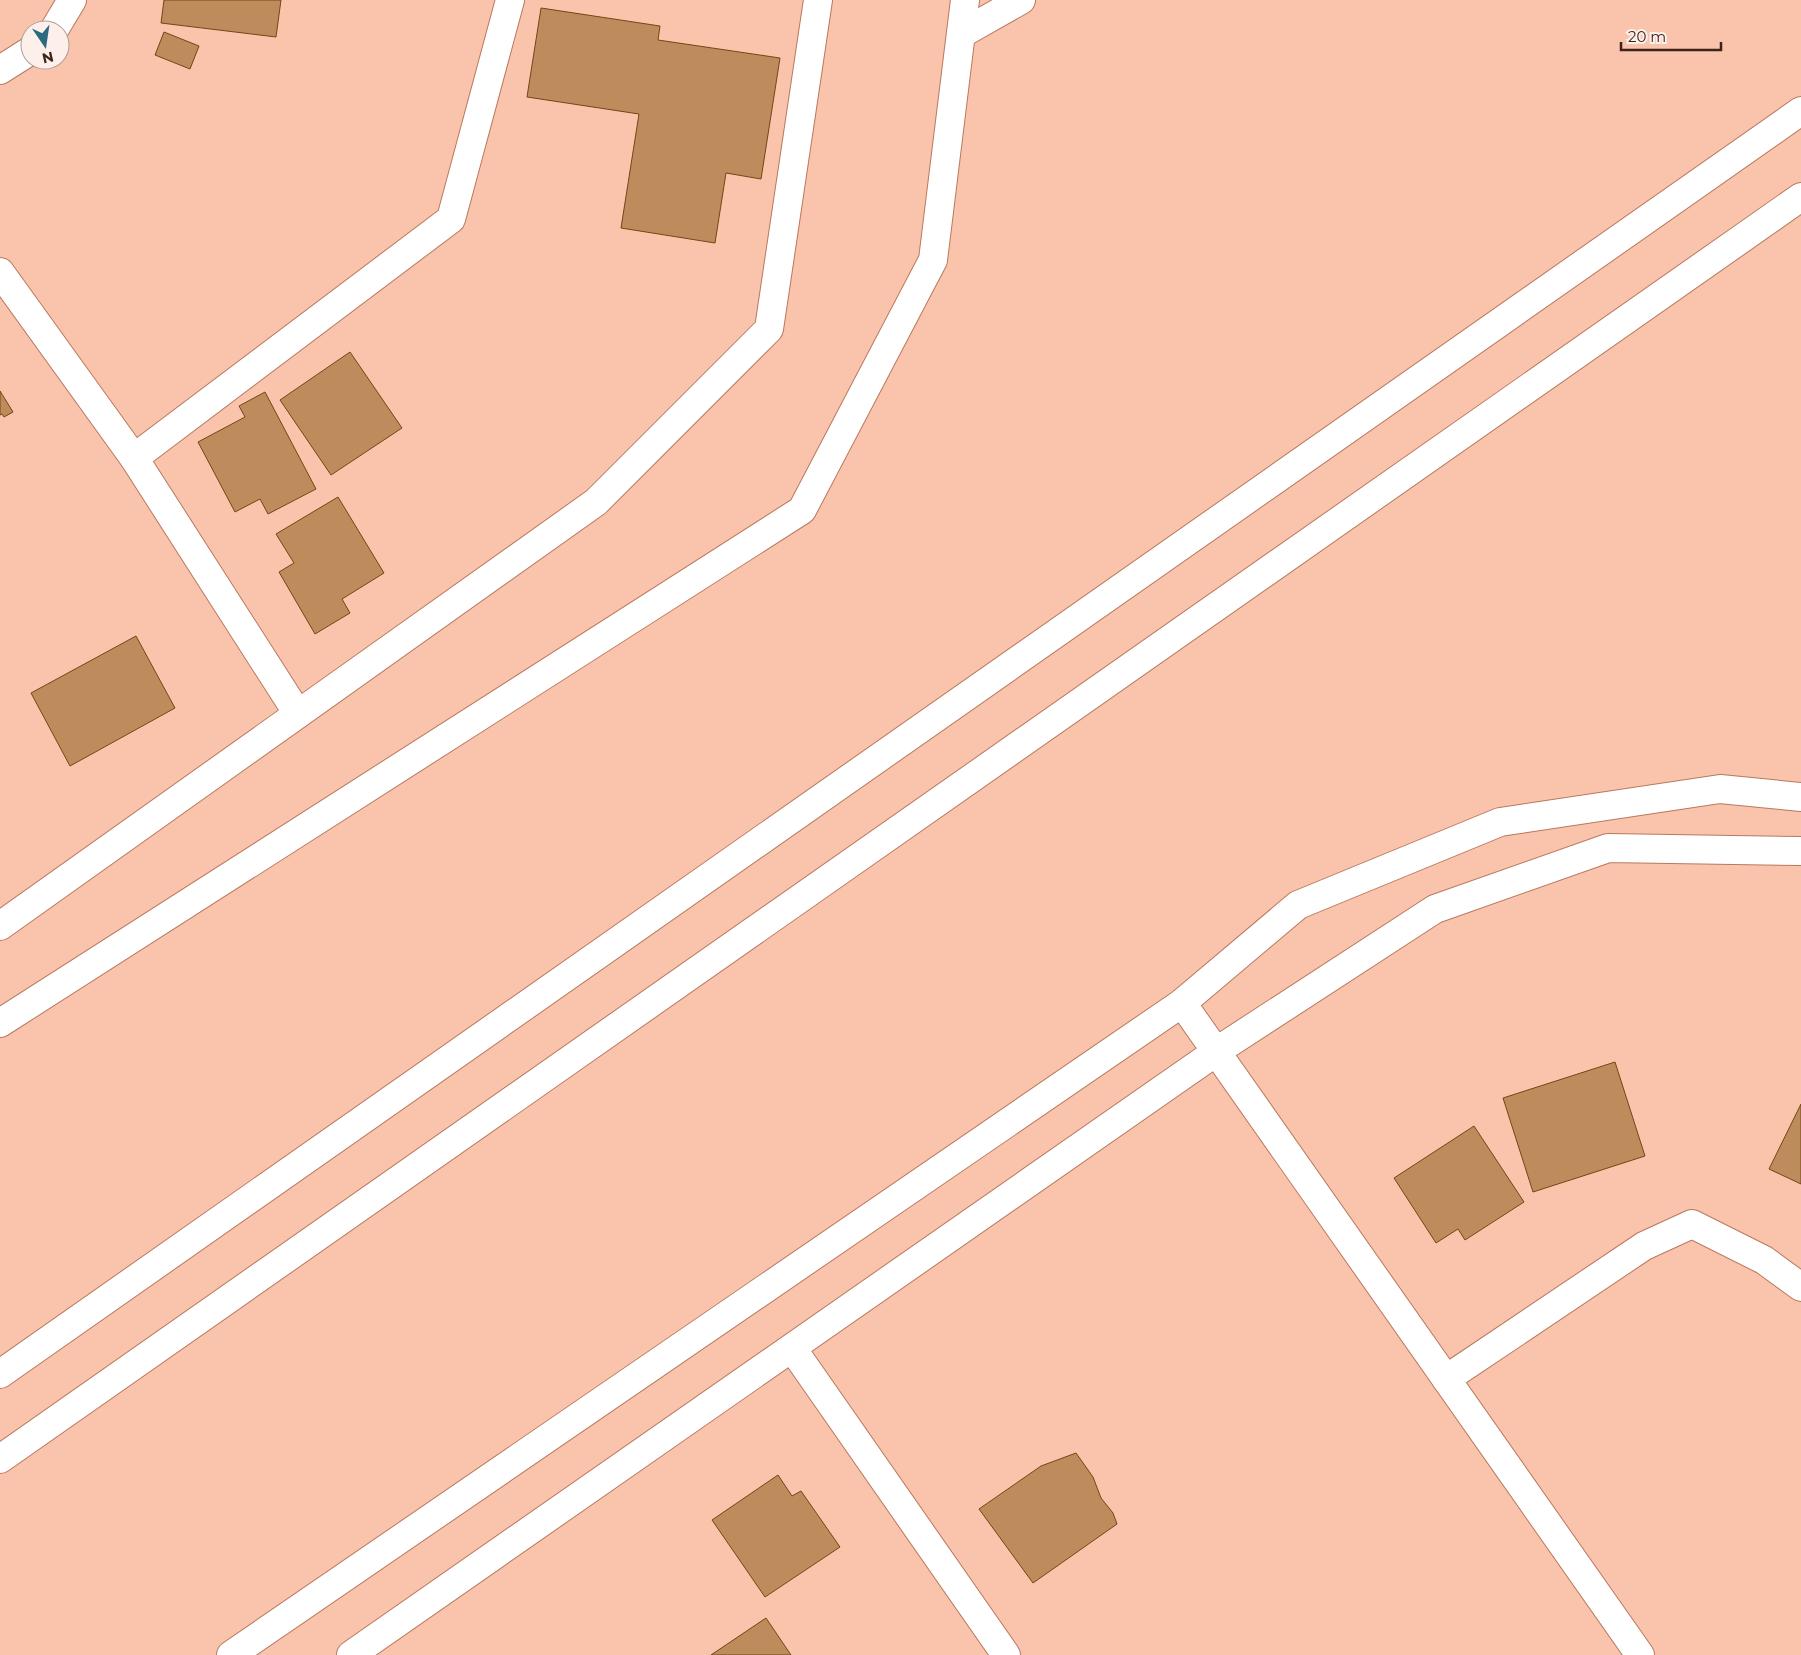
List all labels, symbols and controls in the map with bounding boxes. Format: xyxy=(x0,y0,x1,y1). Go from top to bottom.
north arrow xyxy=(20,20,70,70)
scale bar xyxy=(1621,20,1721,52)
text: 20 m xyxy=(1628,27,1666,46)
text: N xyxy=(40,48,55,68)

